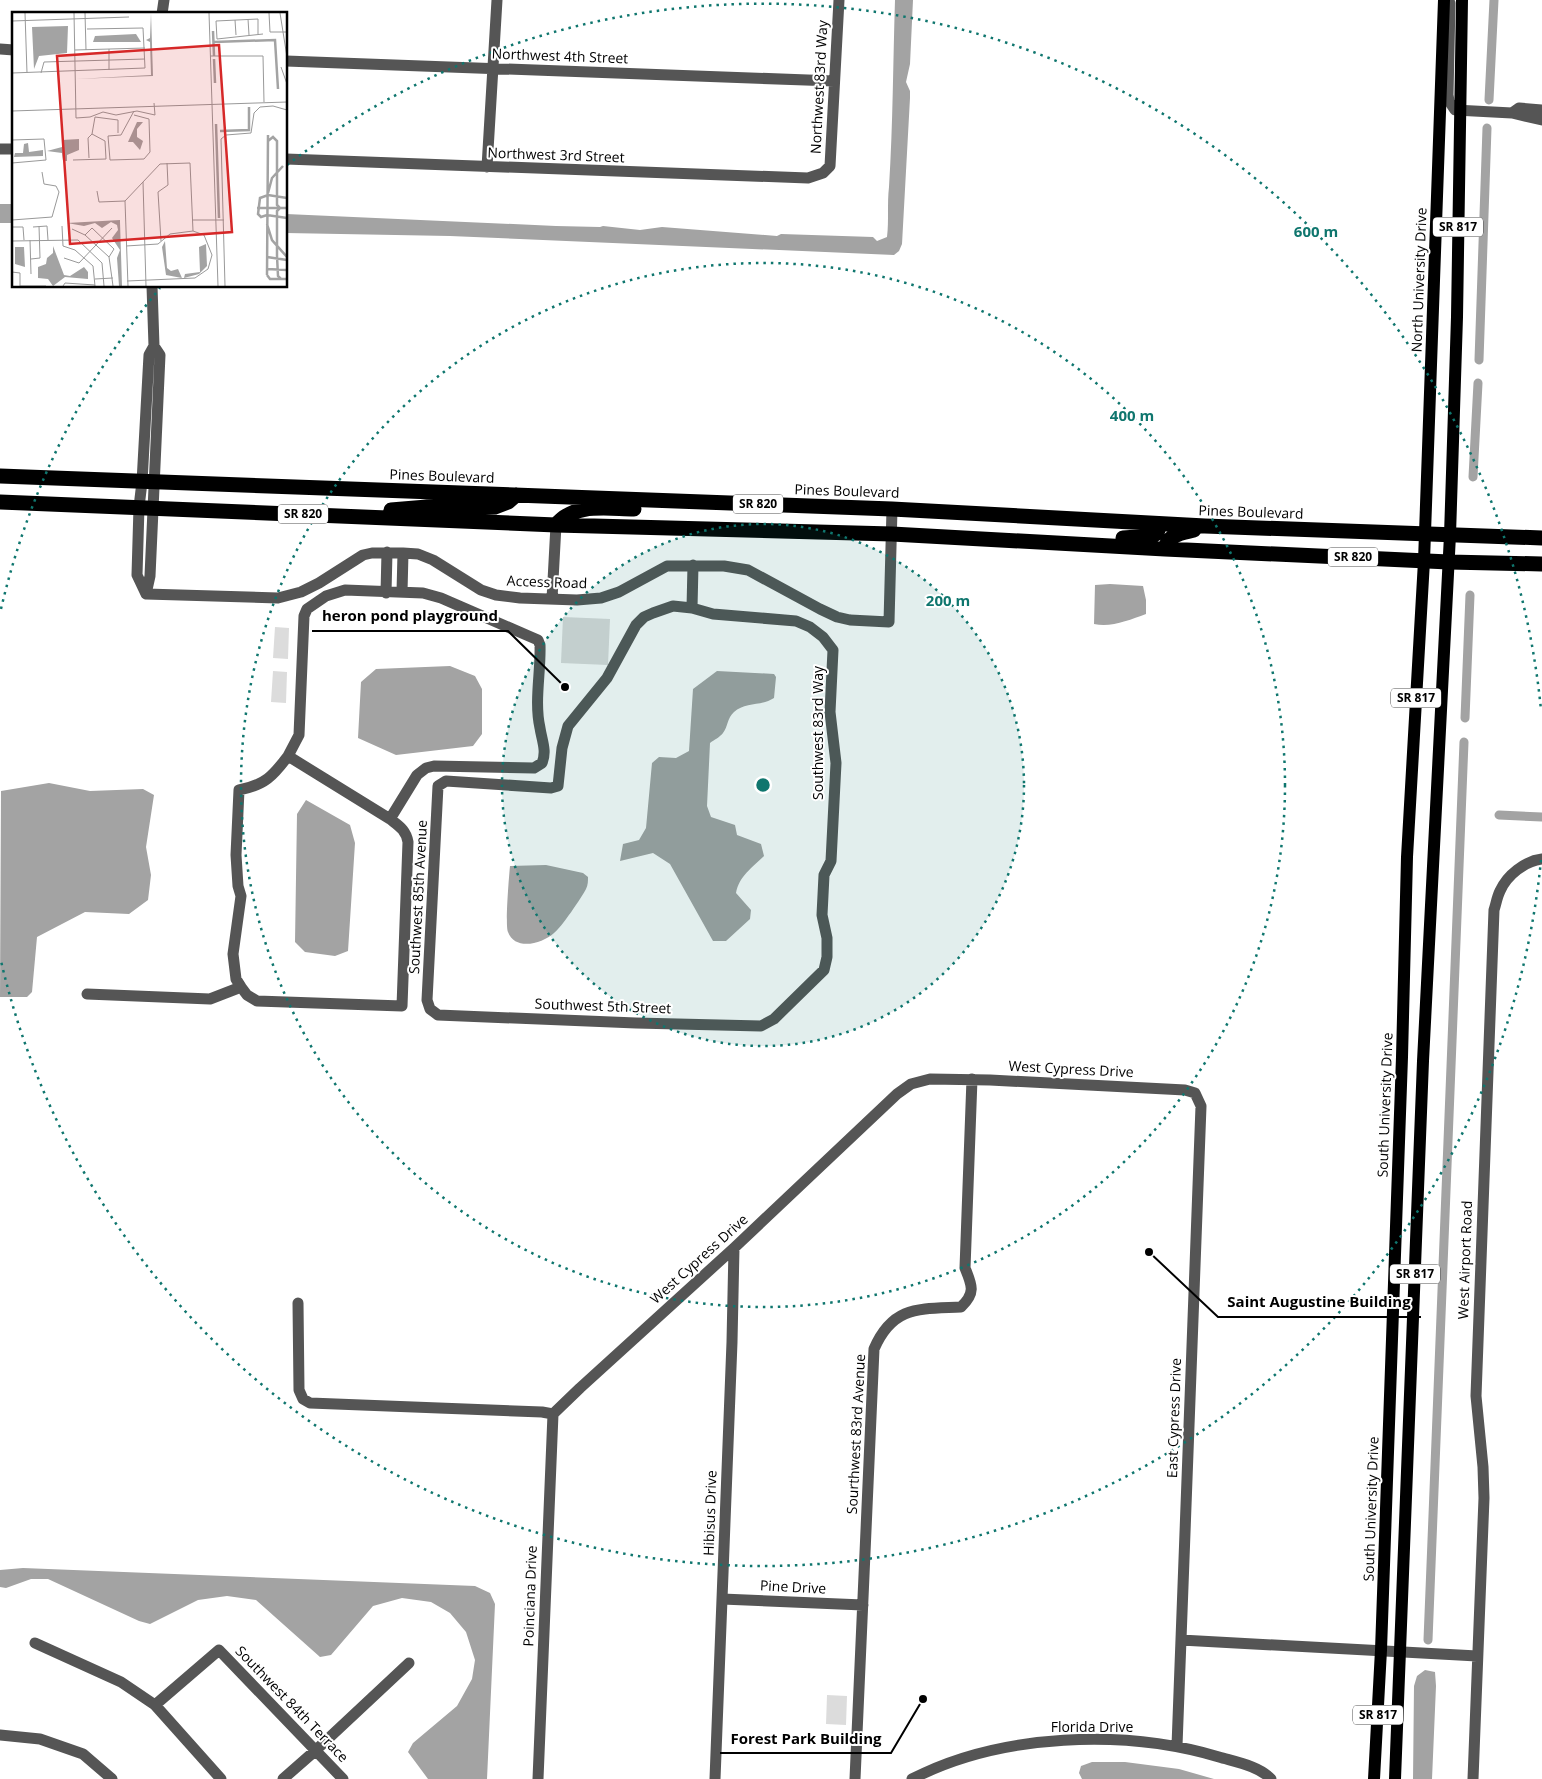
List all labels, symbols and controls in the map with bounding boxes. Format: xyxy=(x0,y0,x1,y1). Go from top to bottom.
inset map xyxy=(12,12,288,288)
street label: Northwest 83rd Way xyxy=(806,19,832,154)
street label: Northwest 4th Street xyxy=(491,44,629,67)
street label: Northwest 3rd Street xyxy=(487,143,625,166)
street label: North University Drive xyxy=(1406,207,1431,353)
road number: SR 817 xyxy=(1433,218,1483,236)
text: 600 m xyxy=(1294,221,1338,241)
text: 400 m xyxy=(1110,405,1154,425)
street label: Pines Boulevard xyxy=(389,464,495,487)
street label: Pines Boulevard xyxy=(794,479,900,502)
road number: SR 820 xyxy=(733,494,783,514)
street label: Pines Boulevard xyxy=(1198,500,1304,523)
road number: SR 820 xyxy=(278,504,328,524)
road number: SR 820 xyxy=(1328,548,1378,566)
street label: Access Road xyxy=(506,571,588,592)
text: 200 m xyxy=(926,590,970,610)
callout: heron pond playground xyxy=(312,601,508,631)
text: heron pond playground xyxy=(322,605,498,625)
street label: Southwest 83rd Way xyxy=(808,665,827,800)
road number: SR 817 xyxy=(1391,688,1441,708)
centre of rings xyxy=(754,776,772,794)
street label: Southwest 85th Avenue xyxy=(404,819,431,974)
street label: Southwest 5th Street xyxy=(534,994,672,1017)
street label: South University Drive xyxy=(1372,1032,1397,1178)
street label: West Cypress Drive xyxy=(1008,1056,1134,1081)
street label: West Airport Road xyxy=(1453,1200,1476,1320)
street label: West Cypress Drive xyxy=(646,1210,752,1308)
road number: SR 817 xyxy=(1390,1264,1440,1284)
callout: Saint Augustine Building xyxy=(1218,1287,1421,1317)
text: Saint Augustine Building xyxy=(1227,1291,1411,1311)
street label: Sourthwest 83rd Avenue xyxy=(842,1353,869,1515)
street label: East Cypress Drive xyxy=(1162,1358,1185,1478)
street label: South University Drive xyxy=(1358,1436,1383,1582)
street label: Hibisus Drive xyxy=(699,1470,720,1556)
street label: Poinciana Drive xyxy=(518,1545,541,1647)
street label: Pine Drive xyxy=(759,1575,827,1598)
street label: Southwest 84th Terrace xyxy=(232,1641,353,1766)
road number: SR 817 xyxy=(1353,1706,1403,1724)
street label: Florida Drive xyxy=(1051,1717,1133,1736)
callout: Forest Park Building xyxy=(720,1723,891,1753)
text: Forest Park Building xyxy=(730,1728,882,1748)

